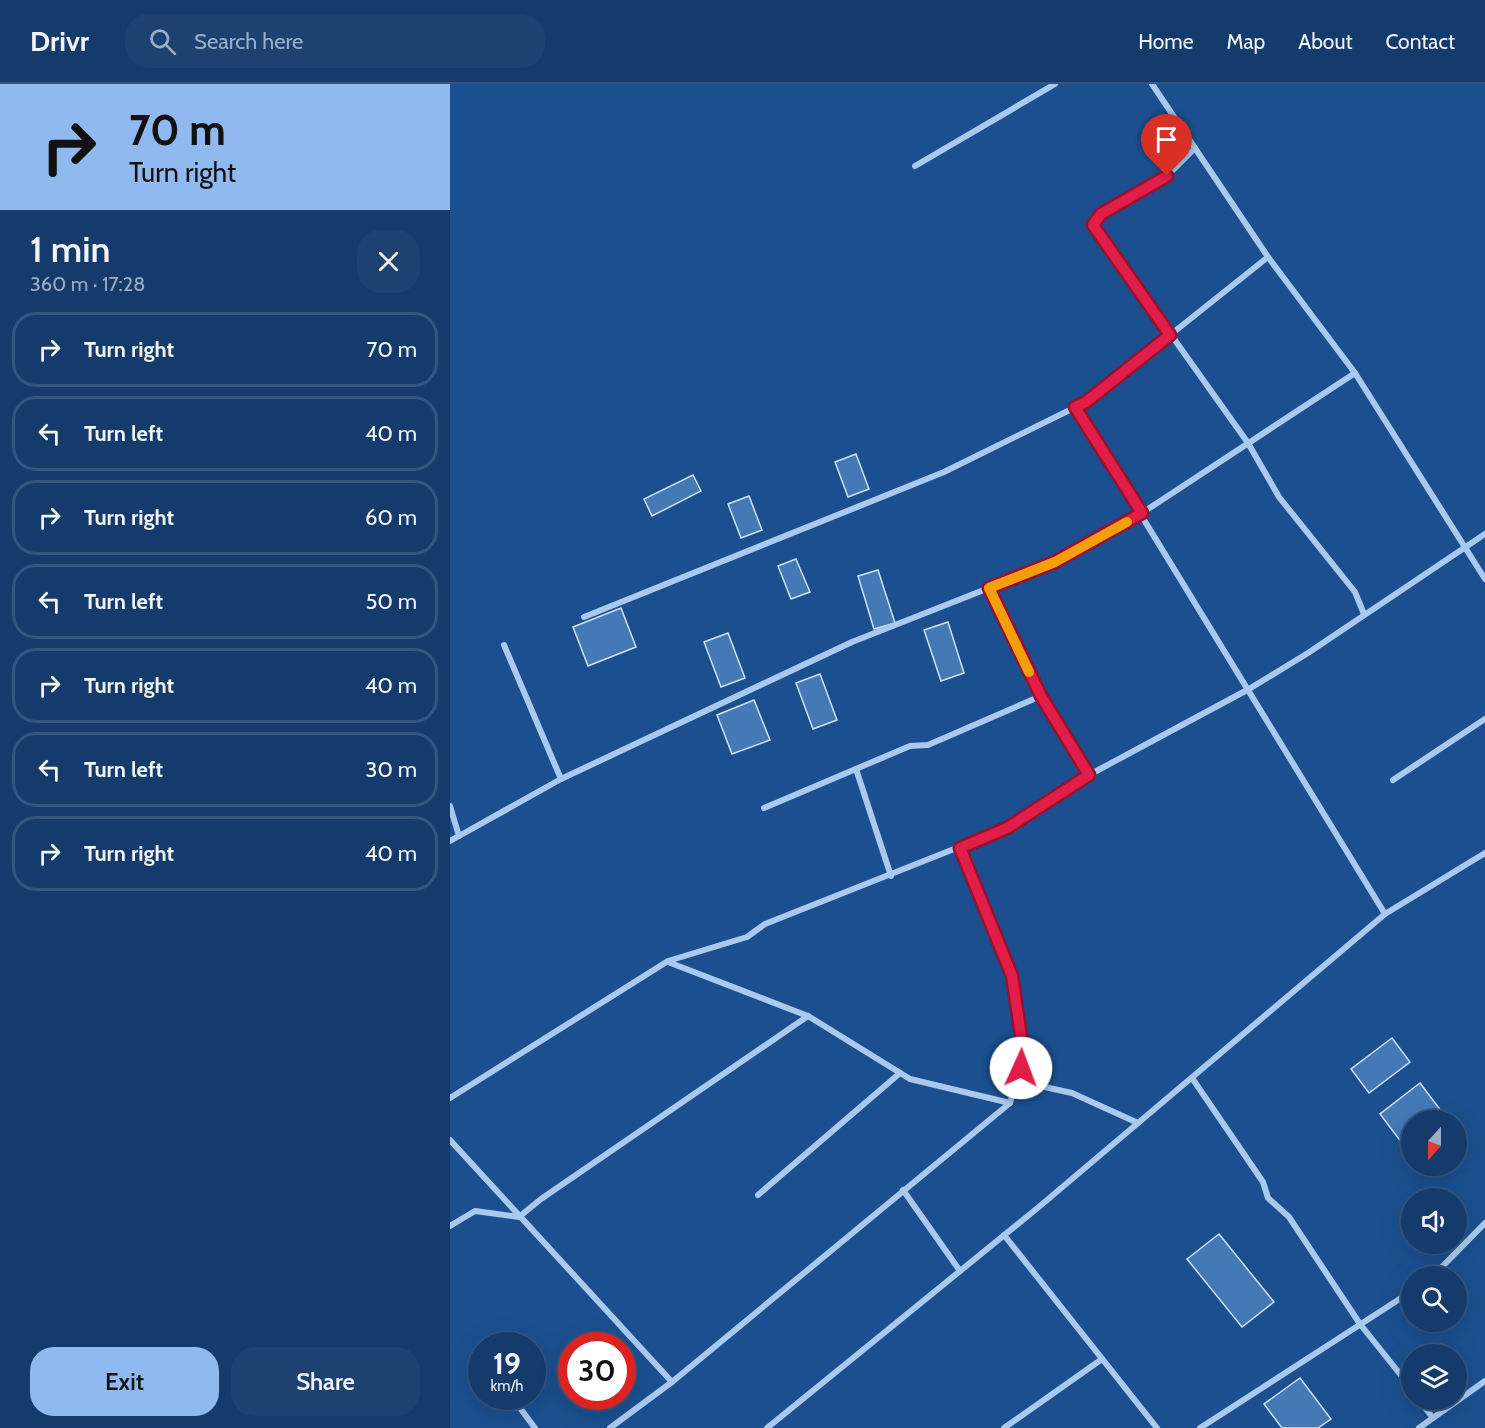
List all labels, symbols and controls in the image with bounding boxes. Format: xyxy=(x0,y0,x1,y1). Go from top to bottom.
search box xyxy=(125,14,545,68)
text: Drivr xyxy=(30,24,89,58)
icon: search xyxy=(146,25,179,58)
text: Search here xyxy=(194,28,303,55)
text: Home xyxy=(1138,29,1194,54)
text: Map xyxy=(1227,29,1265,54)
text: About xyxy=(1298,29,1352,54)
text: Contact xyxy=(1385,29,1455,54)
text: 70 m xyxy=(129,104,226,156)
icon: right xyxy=(30,108,108,186)
pin xyxy=(1141,114,1192,176)
icon: arrive xyxy=(1150,123,1183,156)
text: Turn right xyxy=(129,156,236,189)
text: 1 min xyxy=(30,227,110,271)
button: close xyxy=(357,230,420,293)
text: 360 m · 17:28 xyxy=(30,272,145,296)
icon: right xyxy=(33,333,66,366)
text: Turn right xyxy=(84,336,174,363)
text: 70 m xyxy=(367,336,417,363)
icon: left xyxy=(33,417,66,450)
text: Turn left xyxy=(84,420,163,447)
text: 40 m xyxy=(365,420,417,447)
icon: right xyxy=(33,501,66,534)
text: Turn right xyxy=(84,504,174,531)
text: 60 m xyxy=(365,504,417,531)
icon: left xyxy=(33,585,66,618)
text: Turn left xyxy=(84,588,163,615)
text: 50 m xyxy=(365,588,417,615)
icon: right xyxy=(33,669,66,702)
text: Turn right xyxy=(84,672,174,699)
text: 40 m xyxy=(365,672,417,699)
icon: left xyxy=(33,753,66,786)
text: Turn left xyxy=(84,756,163,783)
text: 30 m xyxy=(365,756,417,783)
icon: right xyxy=(33,837,66,870)
text: Turn right xyxy=(84,840,174,867)
text: 40 m xyxy=(365,840,417,867)
position arrow xyxy=(989,1036,1053,1100)
north arrow xyxy=(1401,1110,1467,1176)
map controls xyxy=(1401,1110,1467,1410)
button: sound xyxy=(1401,1188,1467,1254)
button: search xyxy=(1401,1266,1467,1332)
speed limit sign: 30 xyxy=(558,1332,636,1410)
button: layers xyxy=(1401,1344,1467,1410)
text: 19 xyxy=(493,1345,521,1382)
button: Exit xyxy=(30,1347,219,1416)
button: Share xyxy=(231,1347,420,1416)
text: km/h xyxy=(491,1377,523,1395)

